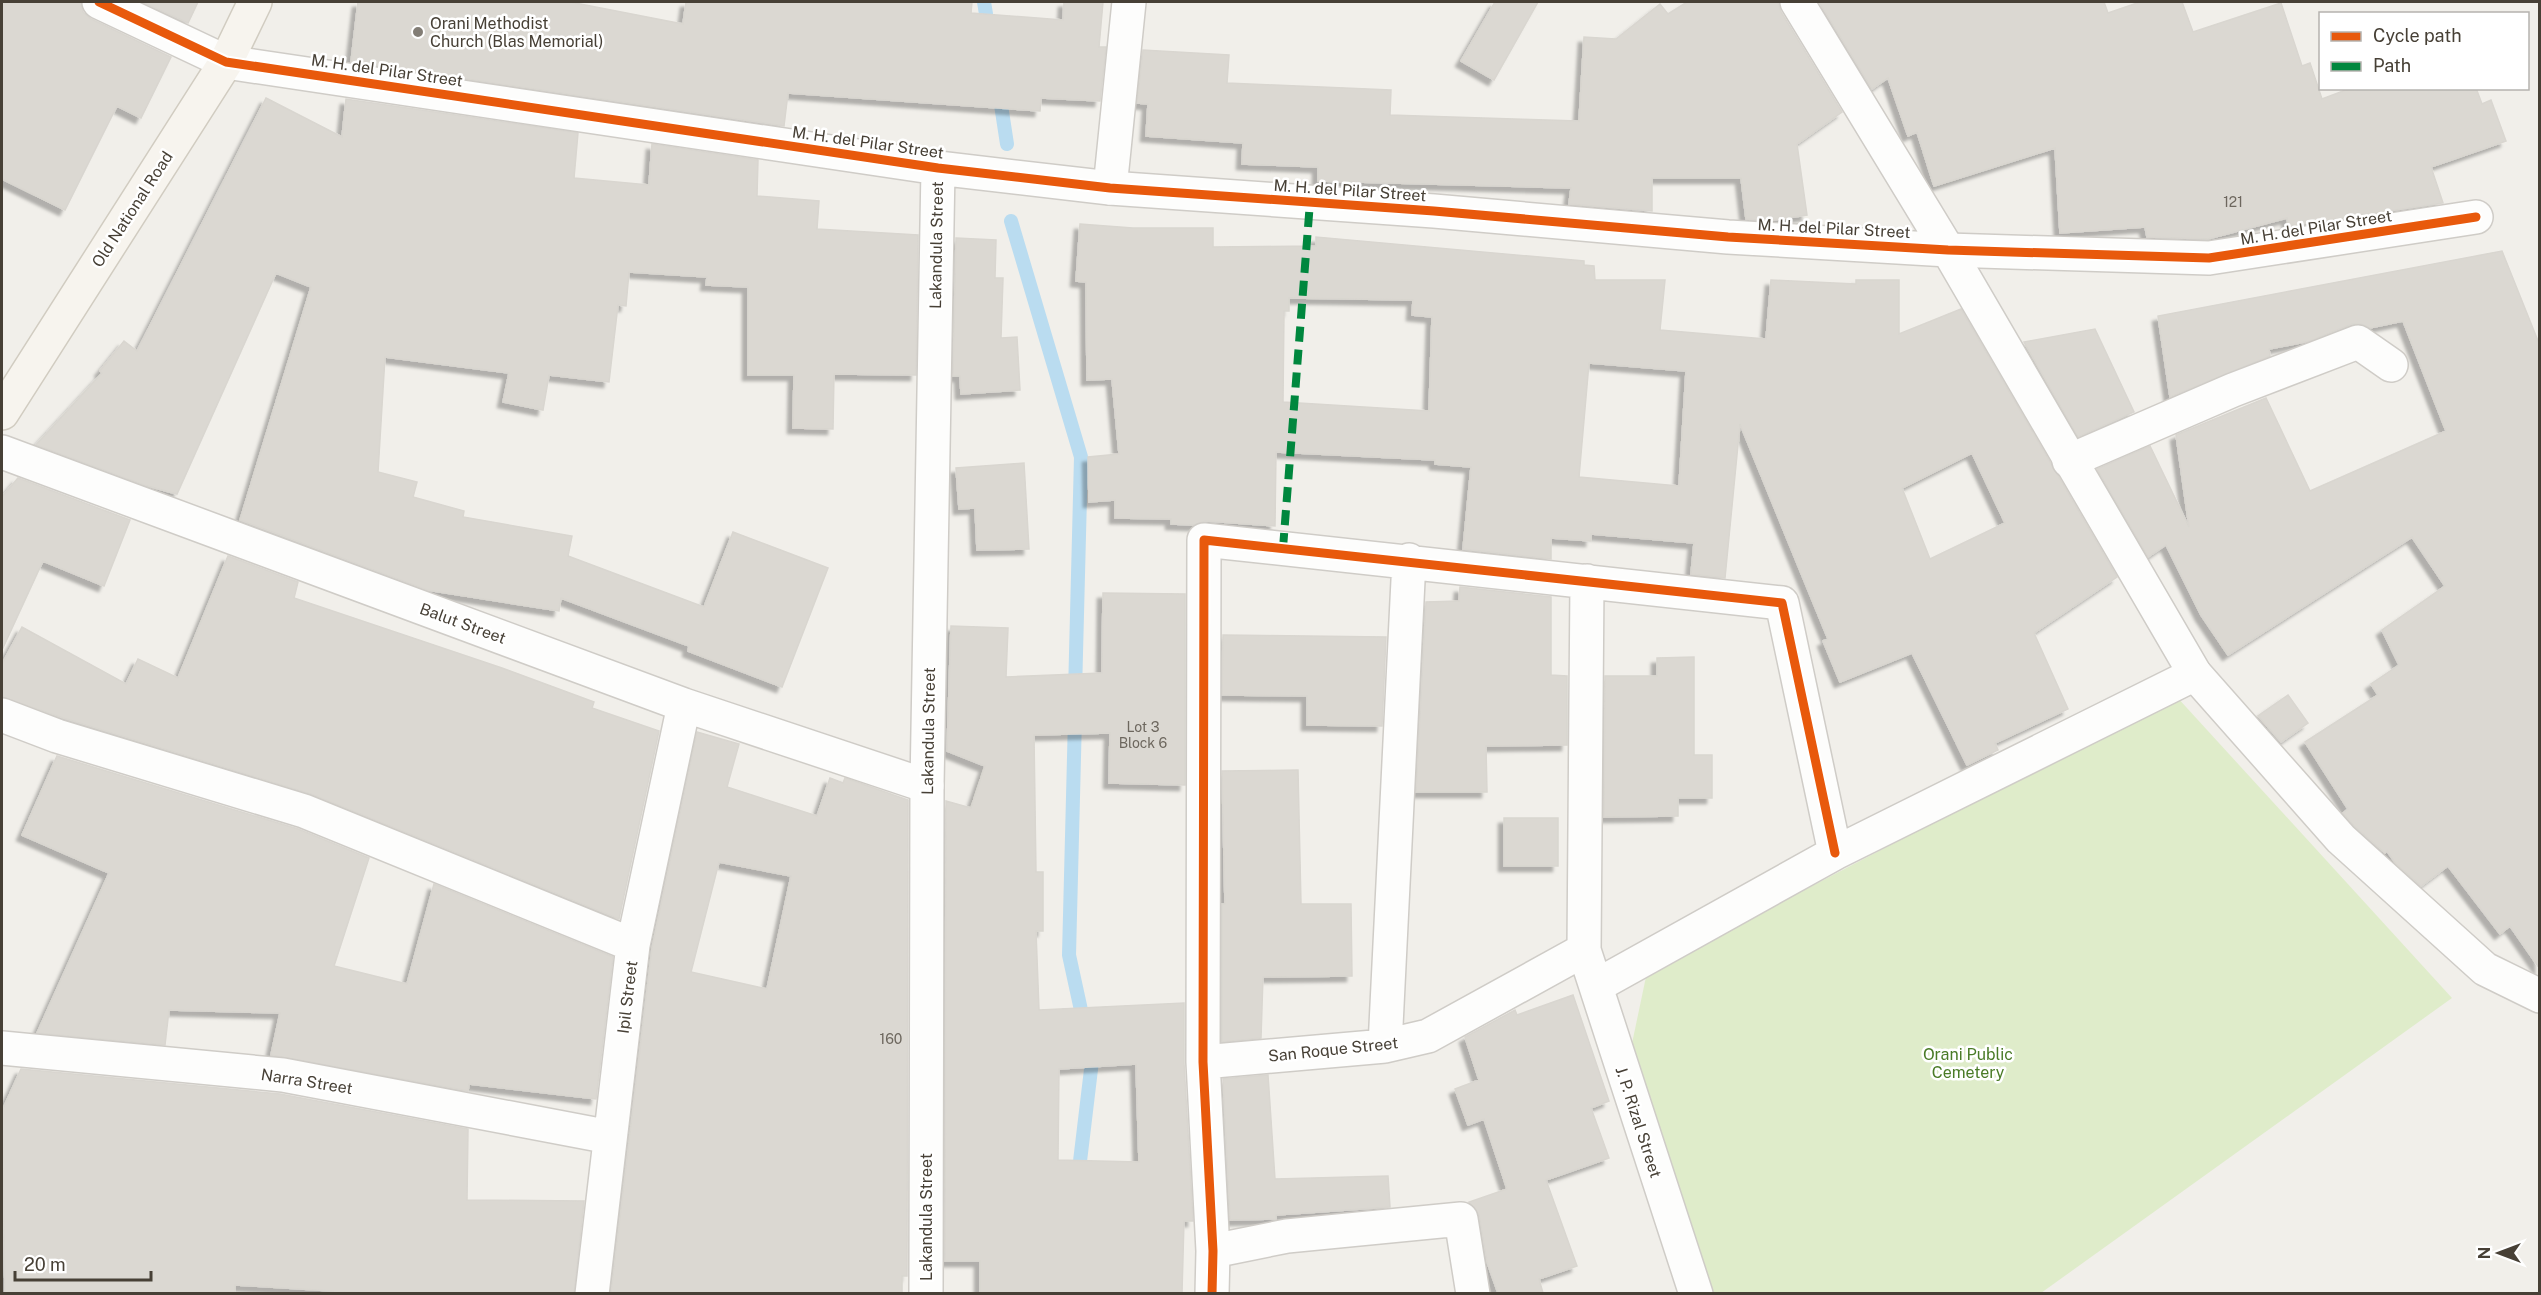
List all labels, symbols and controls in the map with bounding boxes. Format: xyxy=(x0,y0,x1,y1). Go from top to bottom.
legend xyxy=(2319,12,2529,90)
place label: Orani Methodist Church (Blas Memorial) xyxy=(430,14,603,51)
marker: Orani Methodist Church (Blas Memorial) xyxy=(411,25,425,39)
text: Cycle path xyxy=(2373,25,2462,46)
street label: M. H. del Pilar Street xyxy=(310,50,464,91)
text: Path xyxy=(2373,55,2411,76)
street label: M. H. del Pilar Street xyxy=(791,122,945,163)
street label: Old National Road xyxy=(88,148,177,271)
street label: M. H. del Pilar Street xyxy=(1273,176,1427,205)
street label: Lakandula Street xyxy=(926,181,947,309)
house number: 121 xyxy=(2223,194,2243,210)
street label: M. H. del Pilar Street xyxy=(2239,206,2393,249)
street label: M. H. del Pilar Street xyxy=(1757,215,1911,242)
street label: Balut Street xyxy=(417,599,509,648)
street label: Lakandula Street xyxy=(918,667,939,795)
house number: Lot 3 Block 6 xyxy=(1119,719,1168,751)
street label: Ipil Street xyxy=(614,959,641,1035)
house number: 160 xyxy=(880,1031,902,1047)
street label: San Roque Street xyxy=(1267,1033,1399,1066)
park label: Orani Public Cemetery xyxy=(1923,1045,2013,1082)
street label: J. P. Rizal Street xyxy=(1612,1064,1665,1180)
street label: Narra Street xyxy=(260,1065,354,1098)
street label: Lakandula Street xyxy=(917,1153,936,1281)
north arrow xyxy=(2469,1223,2529,1283)
scale bar xyxy=(15,1244,152,1282)
text: N xyxy=(2475,1247,2494,1259)
text: 20 m xyxy=(24,1254,66,1275)

